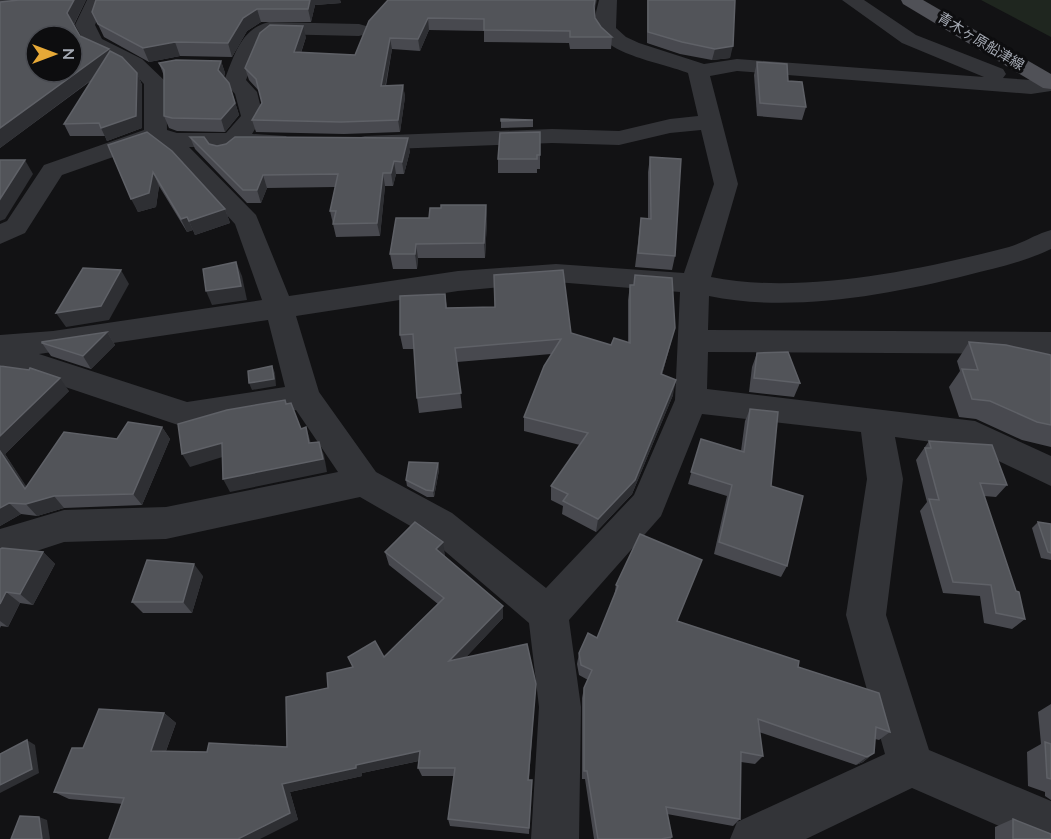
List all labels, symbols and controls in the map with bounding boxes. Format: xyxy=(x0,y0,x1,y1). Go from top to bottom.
street label: 青木ヶ原船津線 xyxy=(934,8,1028,74)
north arrow xyxy=(24,24,84,84)
text: N xyxy=(59,48,79,60)

